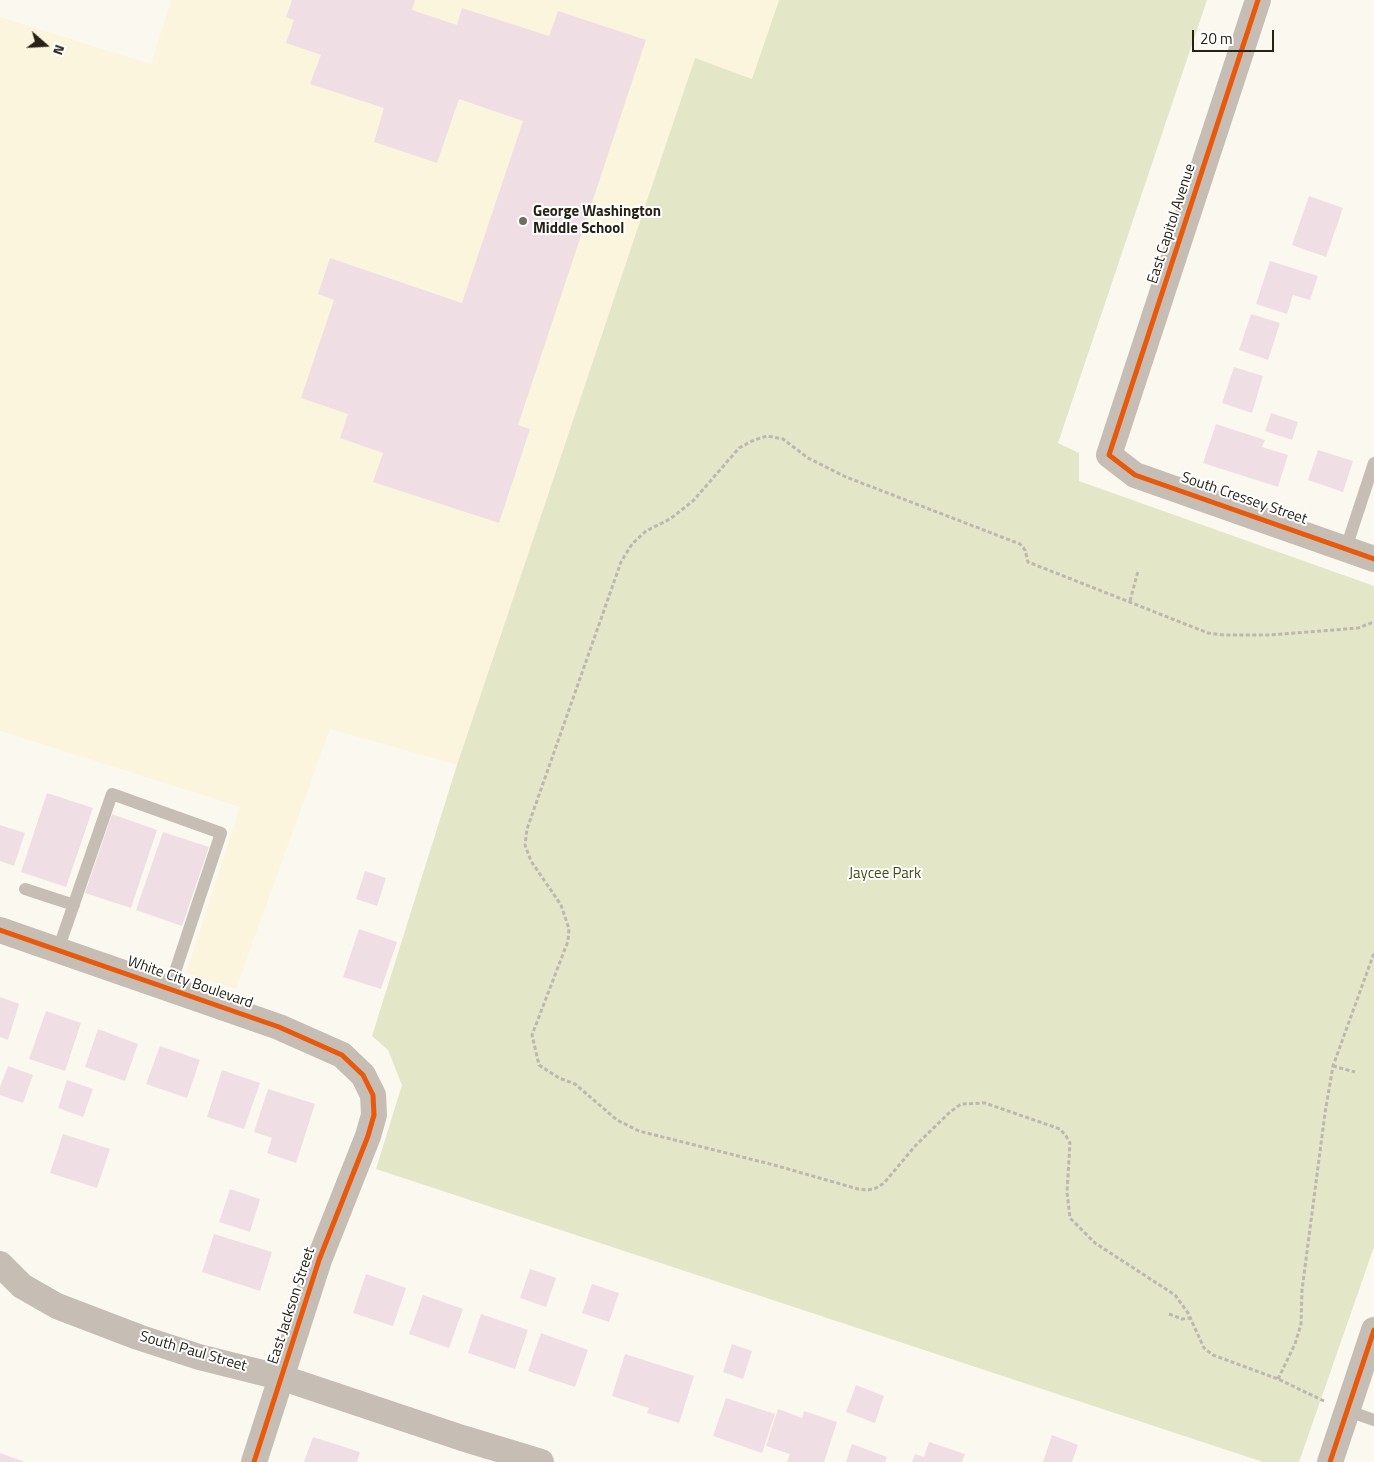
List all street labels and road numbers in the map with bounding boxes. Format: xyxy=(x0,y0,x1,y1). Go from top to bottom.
street label: East Capitol Avenue xyxy=(1144,162,1200,286)
street label: South Cressey Street xyxy=(1179,469,1309,529)
street label: White City Boulevard xyxy=(125,953,255,1013)
street label: East Jackson Street xyxy=(265,1245,319,1367)
street label: South Paul Street xyxy=(137,1328,249,1376)

